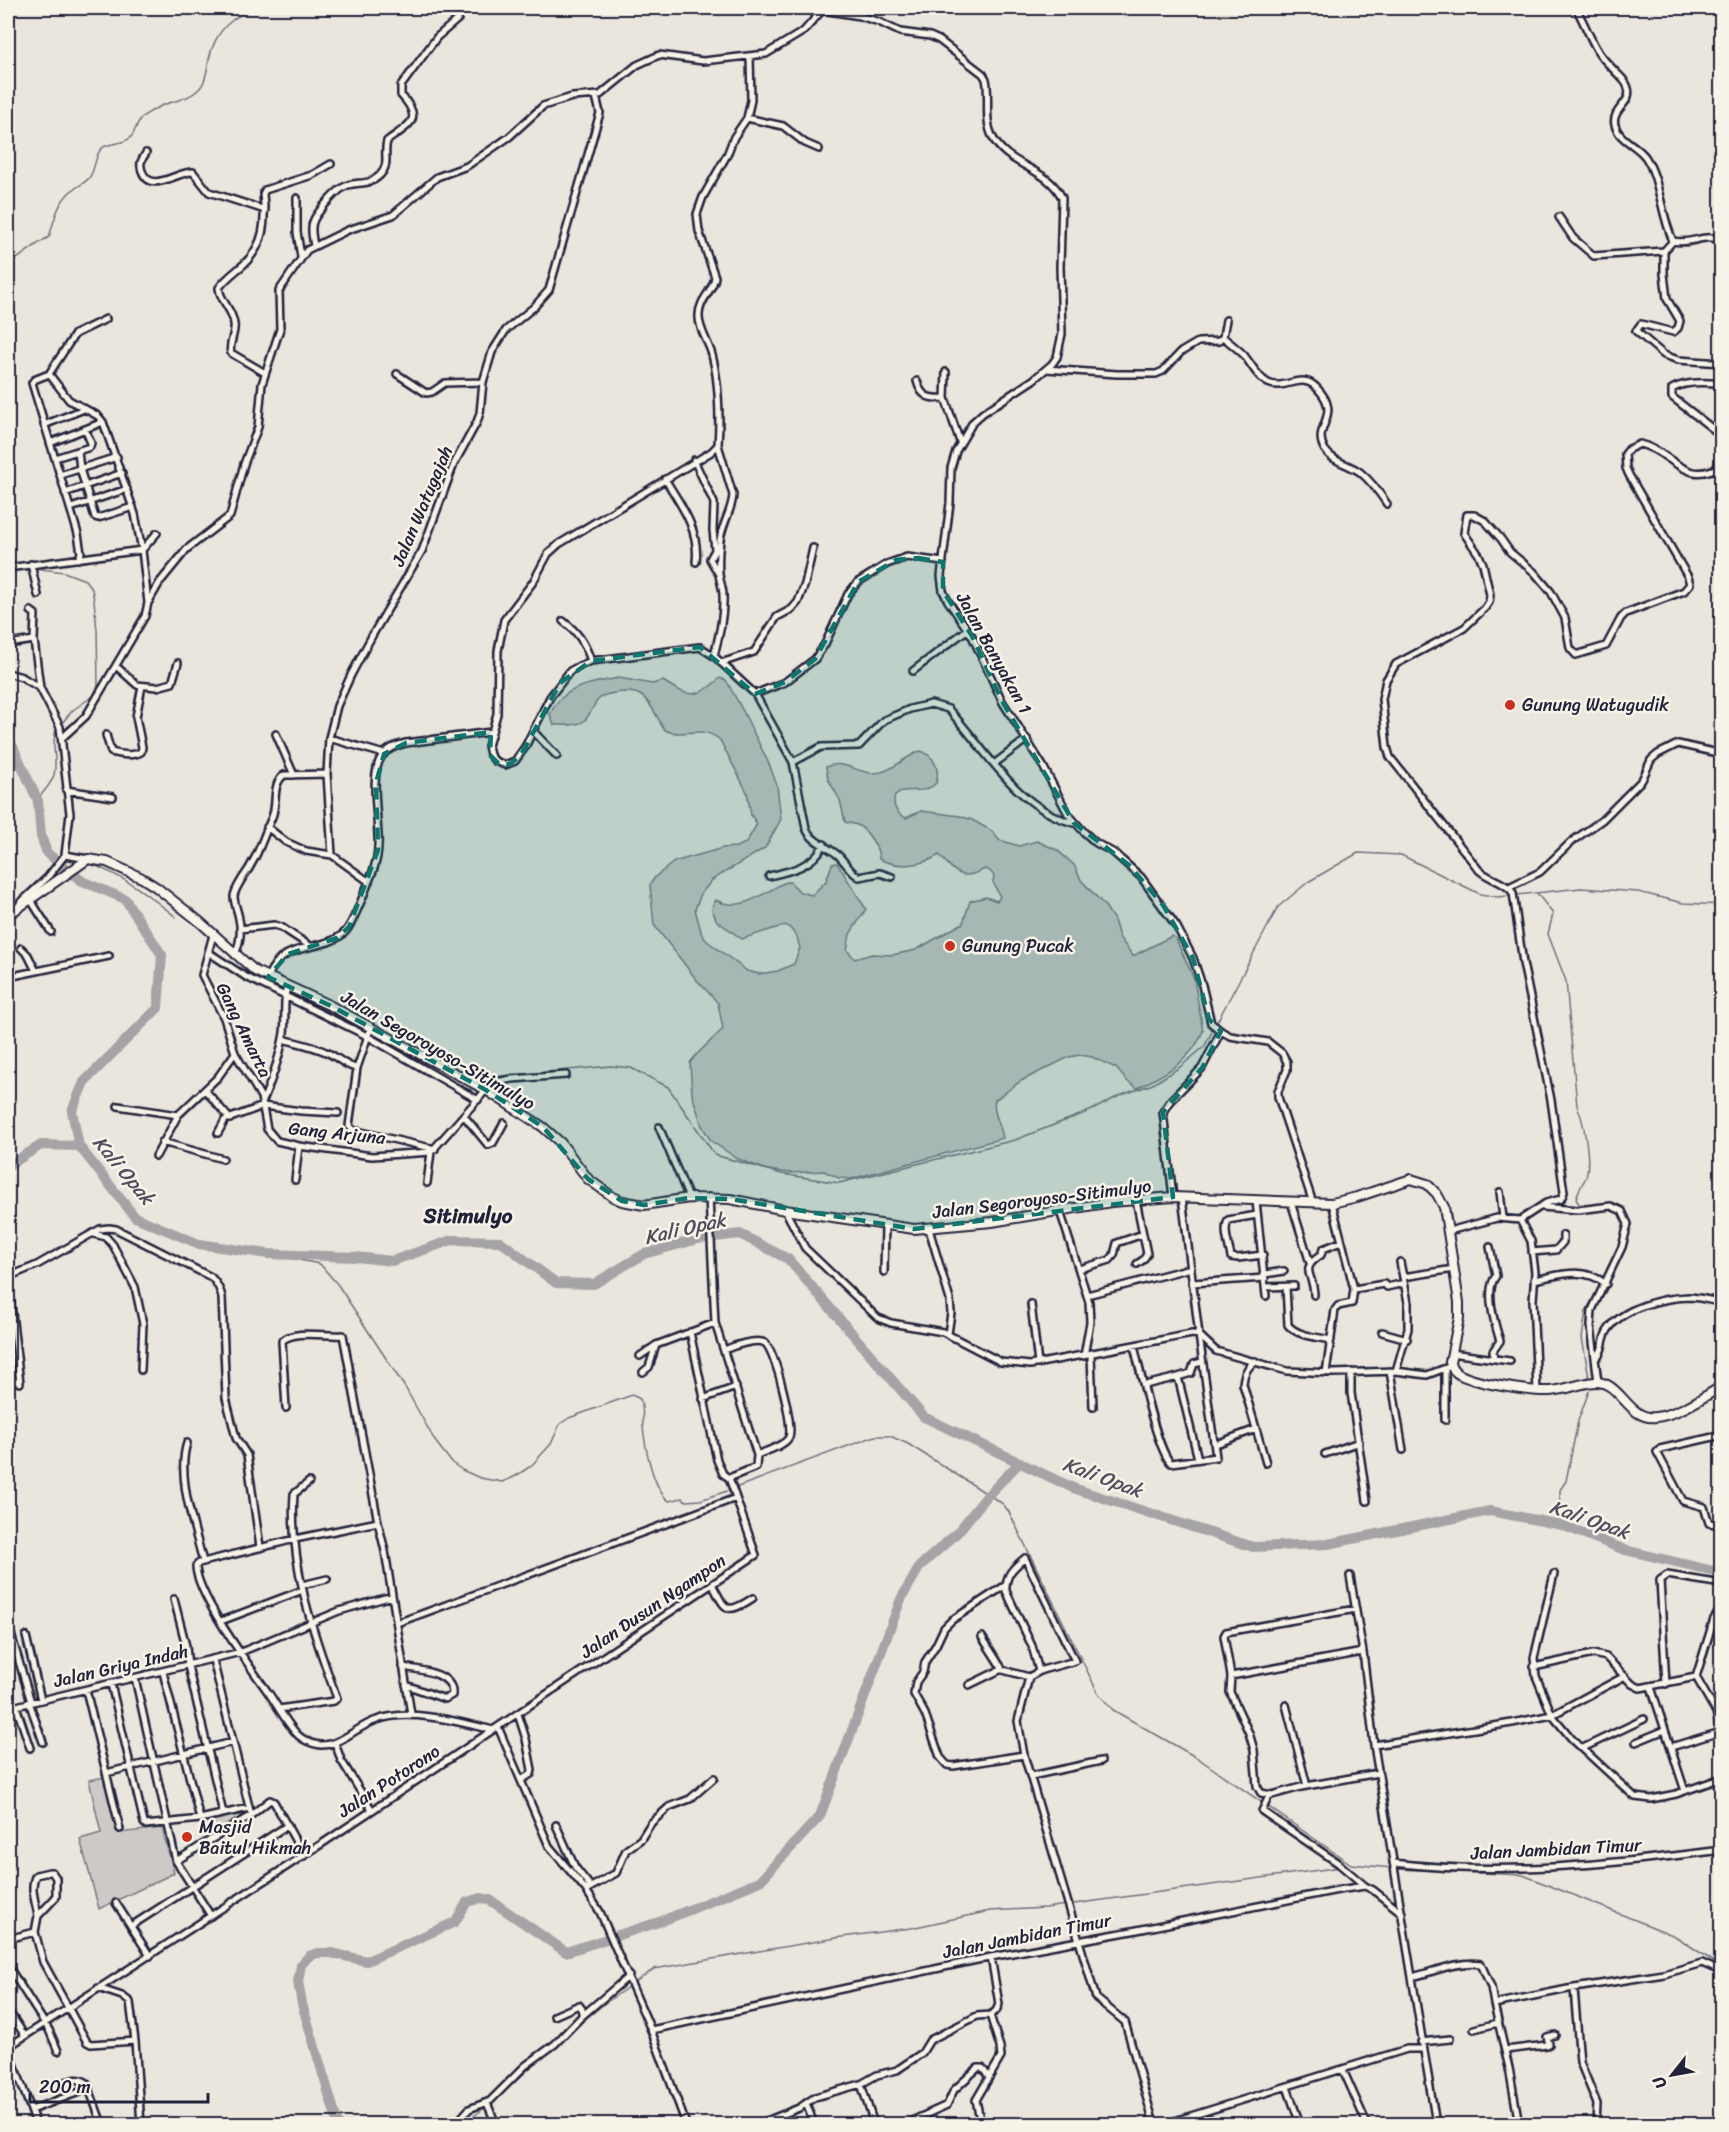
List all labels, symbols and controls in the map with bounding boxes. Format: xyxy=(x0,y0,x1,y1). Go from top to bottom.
street label: Jalan Watugajah xyxy=(382,441,462,572)
street label: Jalan Banyakan 1 xyxy=(947,585,1041,720)
place label: Gunung Watugudik xyxy=(1522,689,1669,721)
marker: Gunung Watugudik xyxy=(1503,698,1517,712)
place label: Gunung Pucak xyxy=(962,930,1074,962)
marker: Gunung Pucak xyxy=(943,939,957,953)
street label: Gang Amarta xyxy=(207,977,281,1083)
street label: Jalan Segoroyoso-Sitimulyo xyxy=(334,981,541,1119)
street label: Gang Arjuna xyxy=(287,1112,388,1154)
water label: Kali Opak xyxy=(84,1127,165,1214)
street label: Jalan Segoroyoso-Sitimulyo xyxy=(930,1170,1153,1228)
district label: Sitimulyo xyxy=(423,1197,513,1235)
water label: Kali Opak xyxy=(641,1202,731,1255)
water label: Kali Opak xyxy=(1058,1447,1149,1509)
water label: Kali Opak xyxy=(1545,1489,1636,1550)
street label: Jalan Dusun Ngampon xyxy=(573,1545,733,1668)
street label: Jalan Griya Indah xyxy=(49,1635,192,1697)
street label: Jalan Potorono xyxy=(330,1736,447,1827)
place label: Masjid Baitul Hikmah xyxy=(199,1811,311,1864)
street label: Jalan Jambidan Timur xyxy=(1469,1828,1644,1870)
marker: Masjid Baitul Hikmah xyxy=(180,1830,194,1844)
street label: Jalan Jambidan Timur xyxy=(939,1904,1116,1968)
north arrow xyxy=(1642,2045,1702,2105)
scale bar xyxy=(30,2066,208,2104)
text: U xyxy=(1644,2069,1675,2094)
text: 200 m xyxy=(39,2071,91,2103)

